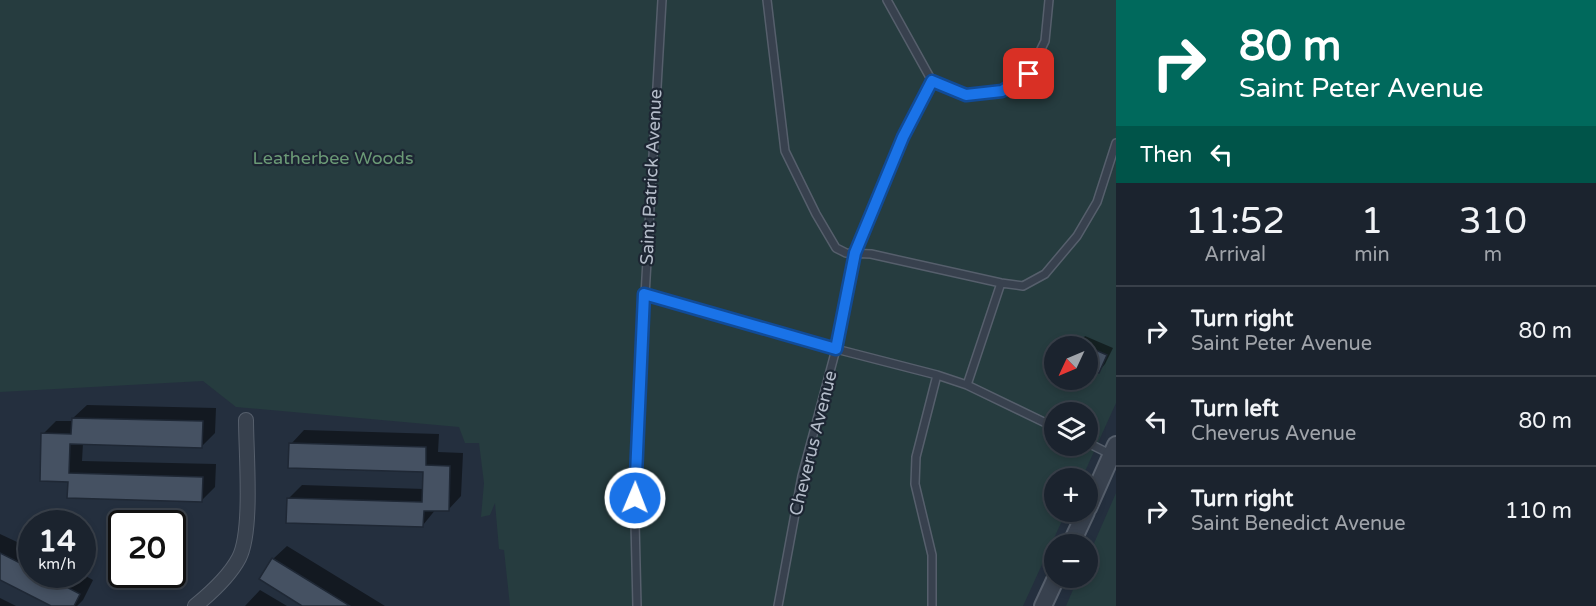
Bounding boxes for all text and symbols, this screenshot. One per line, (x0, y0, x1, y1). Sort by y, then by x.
text: 80 m (1239, 21, 1341, 72)
icon: right (1140, 24, 1218, 102)
pin (1003, 48, 1054, 99)
icon: arrive (1012, 57, 1045, 90)
text: Saint Peter Avenue (1239, 72, 1483, 105)
street label: Saint Patrick Avenue (635, 88, 667, 266)
icon: left (1205, 138, 1238, 171)
text: Then (1140, 142, 1193, 168)
park label: Leatherbee Woods (252, 147, 414, 169)
text: 11:52 (1185, 200, 1285, 243)
text: 1 (1361, 200, 1383, 243)
text: 310 (1459, 200, 1527, 243)
text: Arrival (1204, 243, 1266, 267)
text: min (1354, 243, 1390, 267)
text: m (1484, 243, 1502, 267)
text: Turn right (1191, 306, 1293, 332)
icon: right (1140, 315, 1173, 348)
text: 80 m (1518, 318, 1572, 344)
text: Saint Peter Avenue (1191, 332, 1372, 356)
north arrow (1044, 336, 1098, 390)
map controls (1044, 336, 1098, 588)
street label: Cheverus Avenue (784, 368, 842, 518)
text: Turn left (1191, 396, 1279, 422)
button: layers (1044, 402, 1098, 456)
icon: left (1140, 405, 1173, 438)
text: 80 m (1518, 408, 1572, 434)
text: Cheverus Avenue (1191, 422, 1356, 446)
position arrow (603, 466, 667, 530)
button: + (1044, 468, 1098, 522)
text: Turn right (1191, 486, 1293, 512)
icon: right (1140, 495, 1173, 528)
text: 110 m (1505, 498, 1572, 524)
speed limit sign: 20 (108, 510, 186, 588)
text: Saint Benedict Avenue (1191, 512, 1406, 536)
text: 14 (38, 523, 76, 560)
button: − (1044, 534, 1098, 588)
text: km/h (38, 555, 76, 573)

